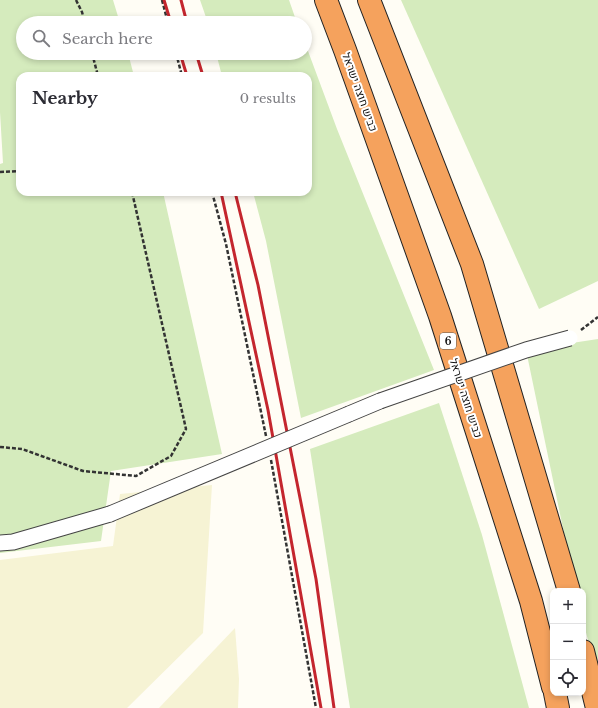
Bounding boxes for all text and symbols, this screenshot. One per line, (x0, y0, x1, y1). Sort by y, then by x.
search box (16, 16, 312, 60)
icon: search (30, 27, 52, 49)
text: Search here (62, 29, 153, 48)
street label: כביש חוצה ישראל (339, 51, 381, 133)
text: Nearby (32, 88, 98, 109)
text: 0 results (240, 90, 296, 107)
road number: 6 (440, 333, 456, 349)
street label: כביש חוצה ישראל (447, 357, 485, 439)
map controls (550, 588, 586, 696)
button: + (550, 588, 586, 624)
button: − (550, 624, 586, 660)
button: locate (550, 660, 586, 696)

